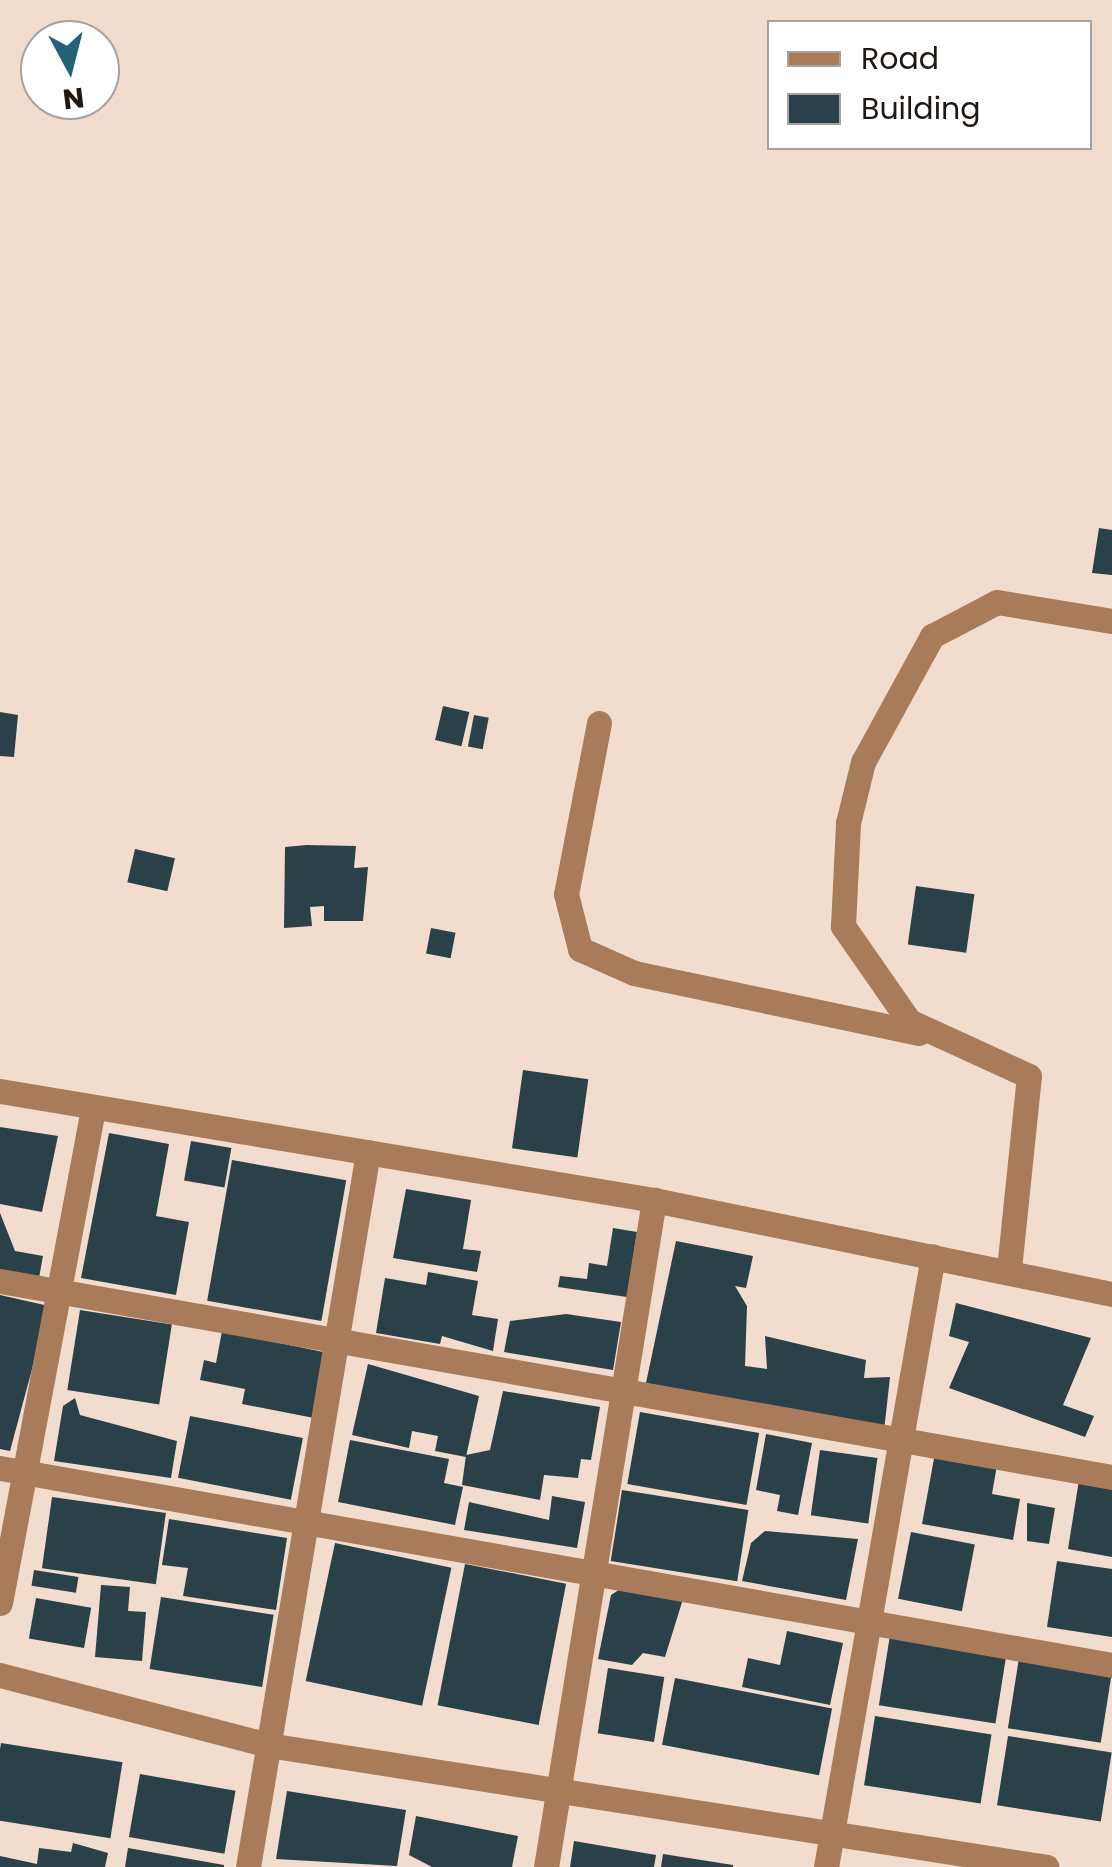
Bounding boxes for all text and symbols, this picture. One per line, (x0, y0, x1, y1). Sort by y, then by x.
north arrow (20, 20, 120, 120)
legend (767, 20, 1092, 150)
text: Road (861, 37, 939, 80)
text: N (61, 78, 86, 119)
text: Building (861, 87, 981, 130)

